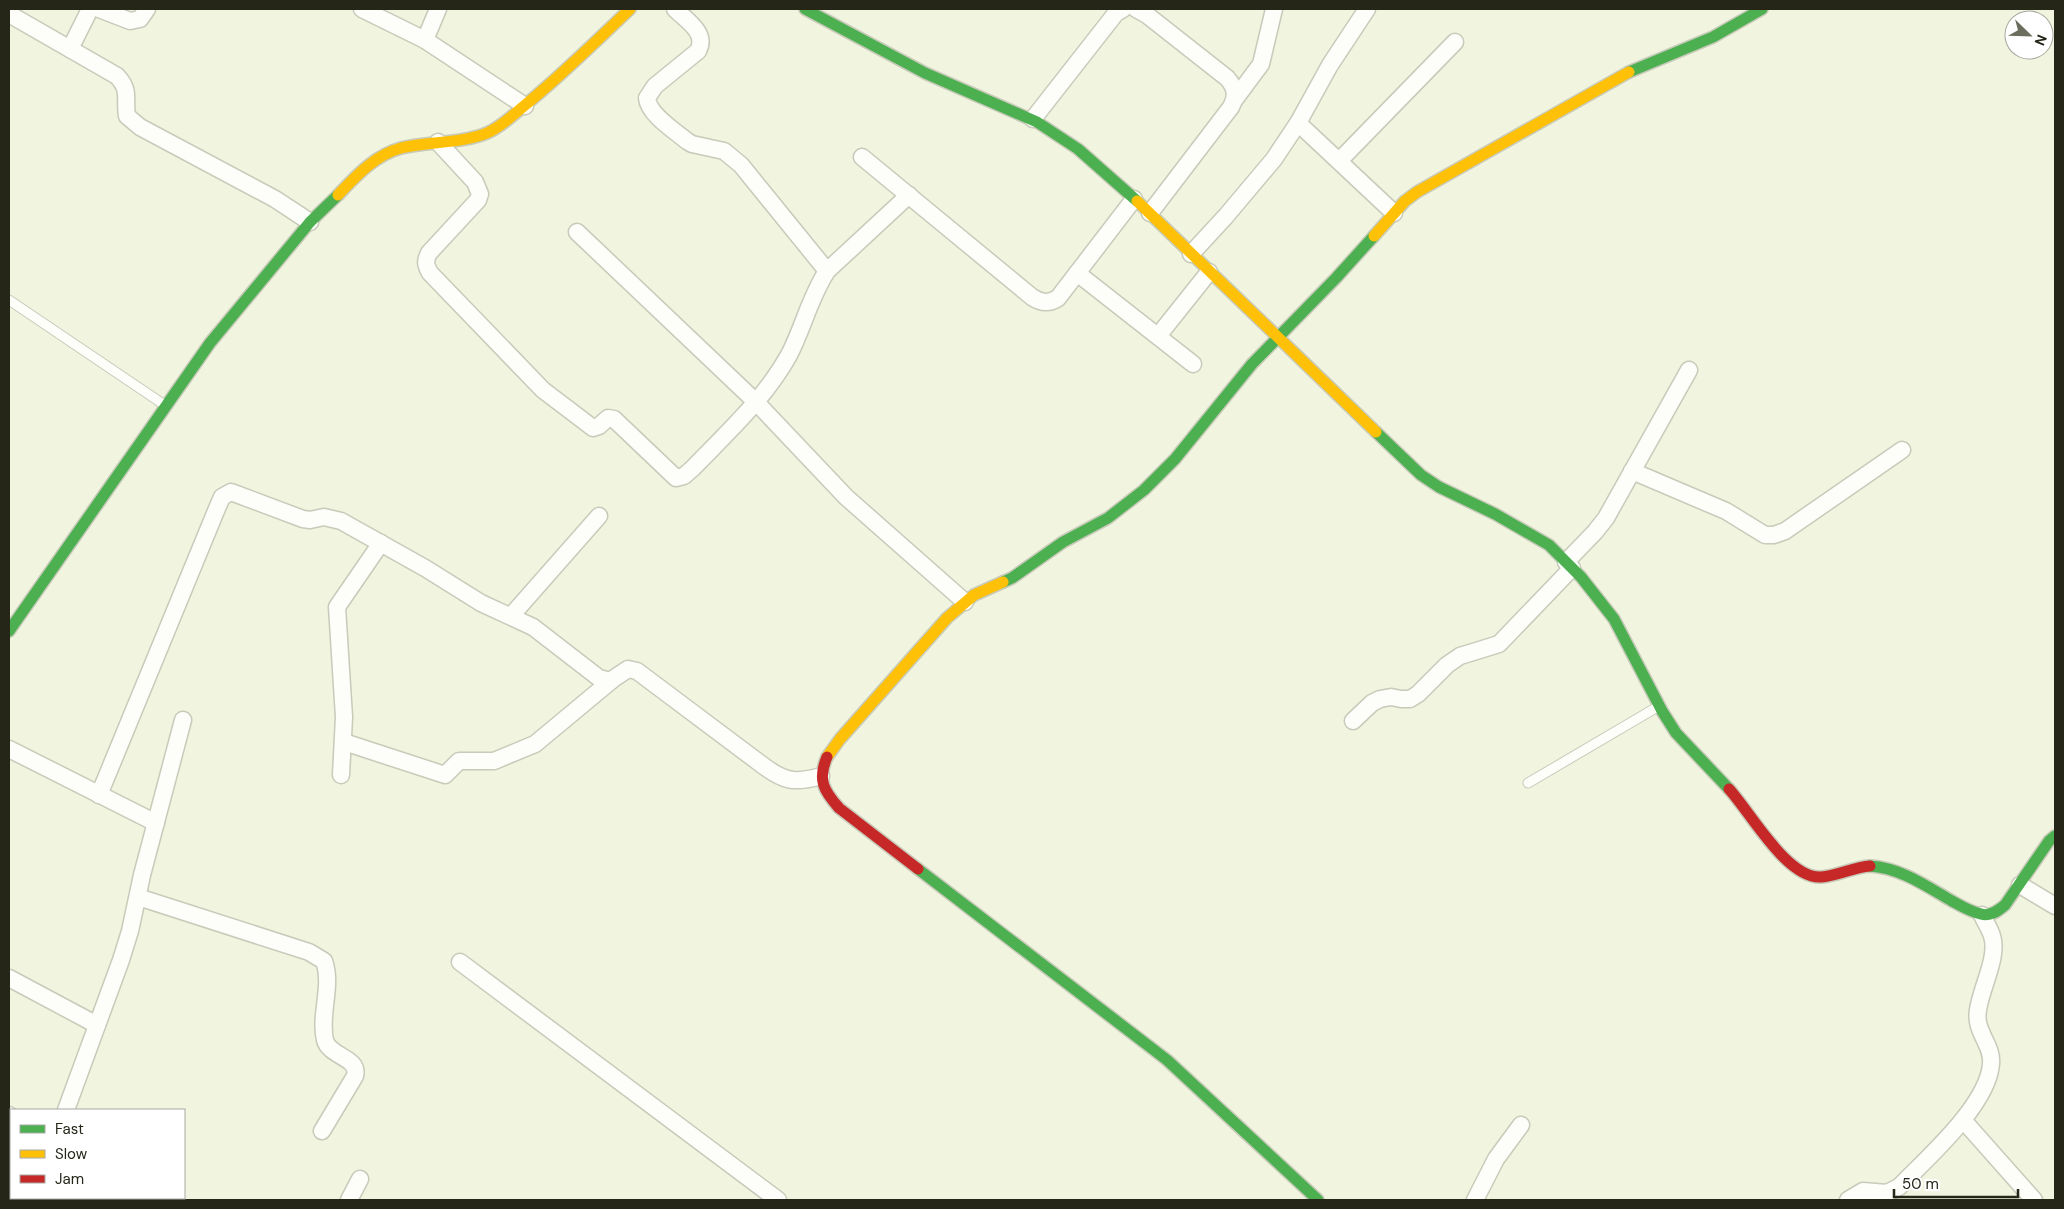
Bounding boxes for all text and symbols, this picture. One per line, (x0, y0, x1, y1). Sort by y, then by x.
north arrow (2004, 10, 2054, 60)
text: N (2031, 32, 2051, 48)
legend (10, 1109, 185, 1199)
text: Fast (55, 1119, 84, 1139)
text: Slow (55, 1144, 88, 1164)
scale bar (1894, 1166, 2018, 1198)
text: Jam (55, 1169, 84, 1189)
text: 50 m (1902, 1174, 1939, 1194)

